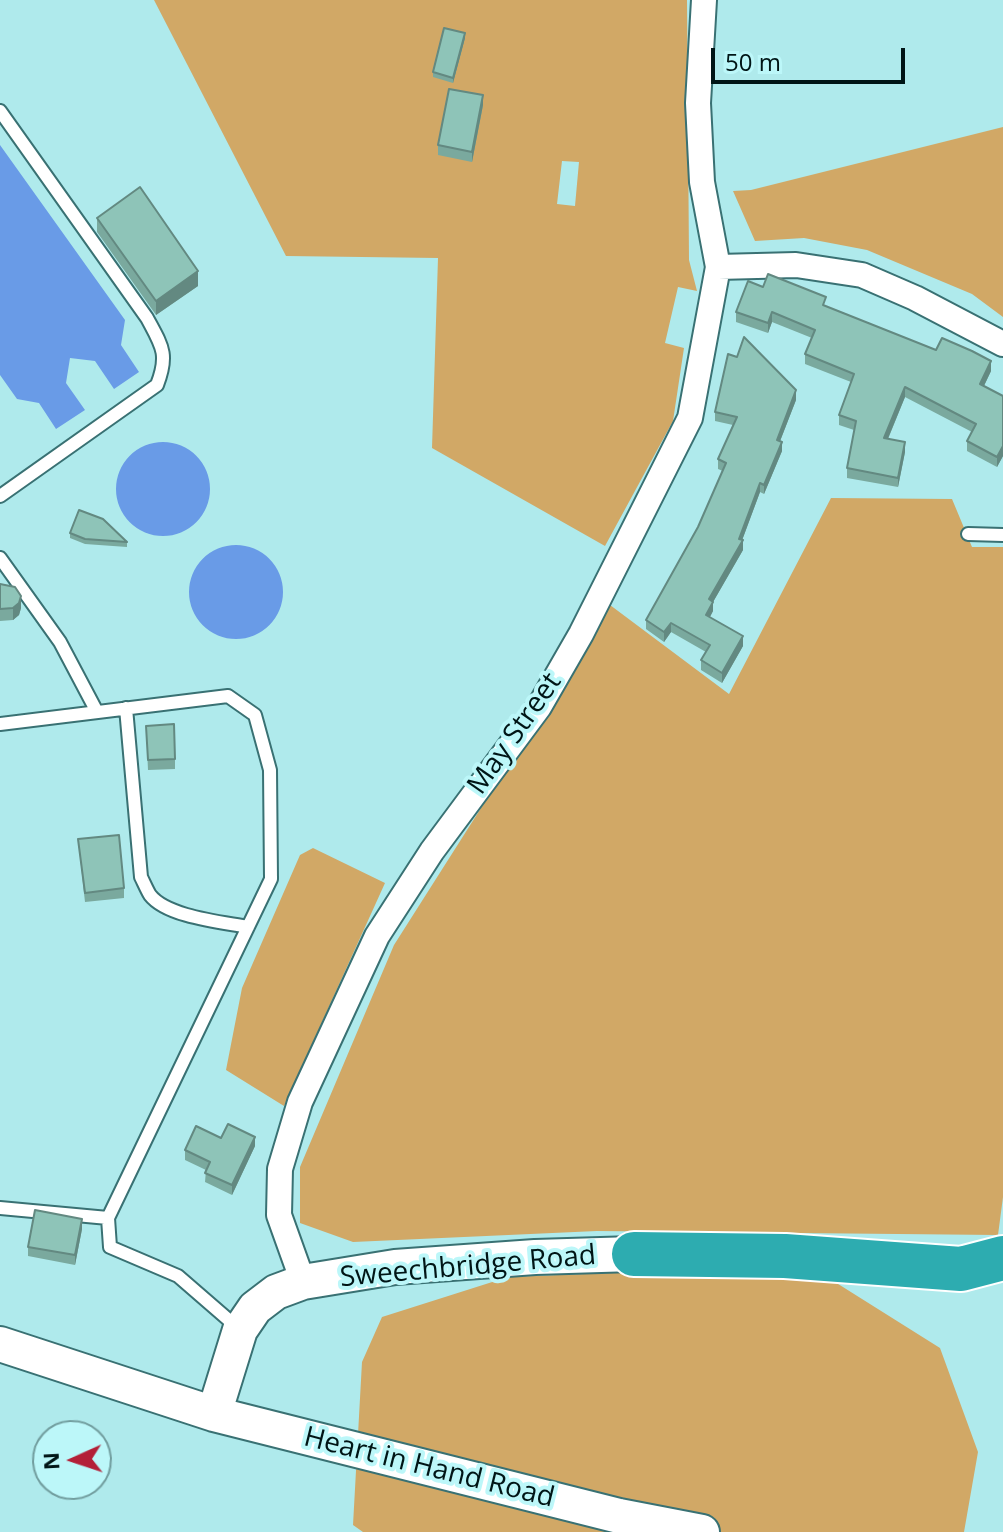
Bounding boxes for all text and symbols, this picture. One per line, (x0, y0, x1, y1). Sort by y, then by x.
scale bar (715, 32, 909, 82)
text: 50 m (725, 45, 781, 78)
street label: May Street (461, 667, 569, 801)
street label: Sweechbridge Road (339, 1239, 597, 1295)
north arrow (32, 1420, 112, 1500)
street label: Heart in Hand Road (300, 1421, 558, 1515)
text: N (35, 1451, 65, 1471)

